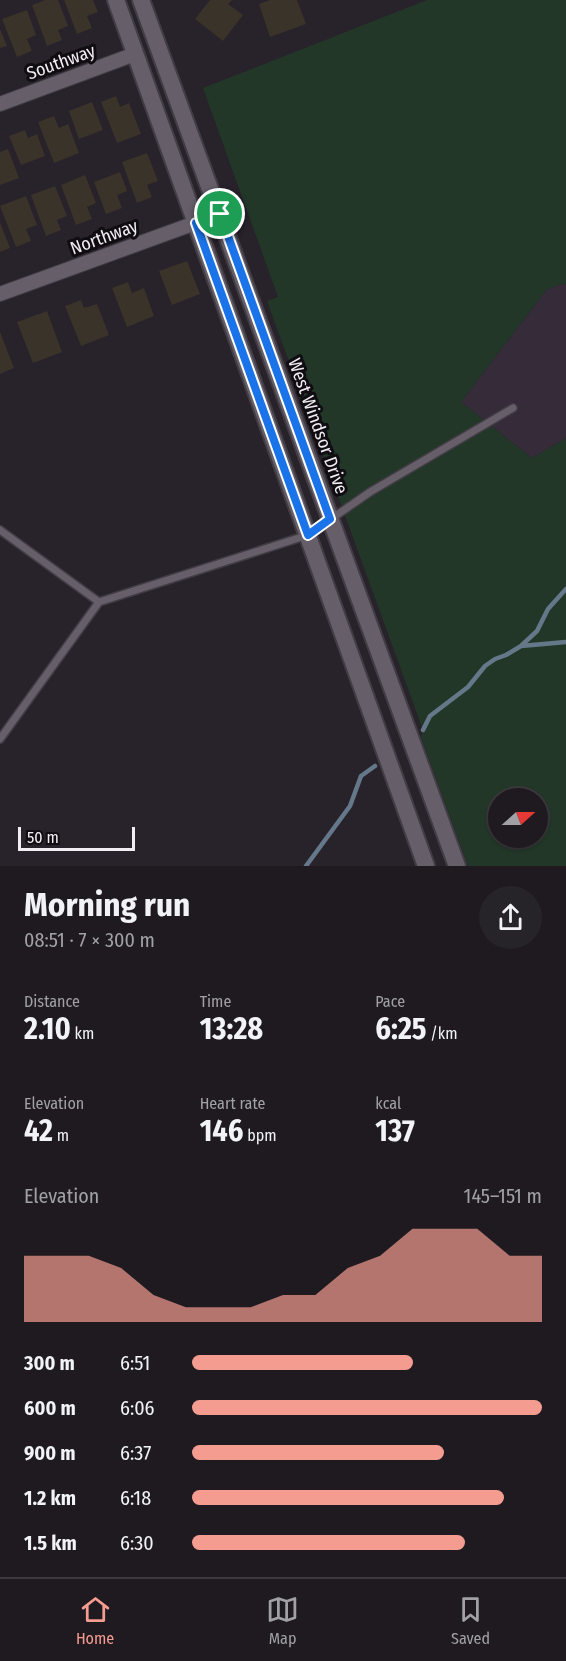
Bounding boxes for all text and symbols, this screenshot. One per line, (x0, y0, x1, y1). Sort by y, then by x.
street label: Southway (24, 39, 98, 85)
pin (194, 188, 245, 239)
icon: arrive (203, 197, 236, 230)
street label: Northway (67, 215, 141, 259)
street label: West Windsor Drive (283, 355, 353, 497)
north arrow (488, 788, 548, 848)
map controls (488, 788, 548, 848)
scale bar (18, 824, 135, 851)
text: 50 m (27, 828, 59, 847)
text: Morning run (24, 885, 190, 925)
button: share (479, 886, 542, 949)
text: 08:51 · 7 × 300 m (24, 928, 155, 952)
text: Distance (24, 992, 80, 1011)
text: Time (200, 992, 231, 1011)
text: Pace (375, 992, 405, 1011)
text: 2.10 (24, 1011, 71, 1047)
text: 13:28 (200, 1011, 263, 1047)
text: 6:25 (375, 1011, 427, 1047)
text: km (71, 1024, 94, 1043)
text: /km (427, 1024, 458, 1043)
text: Elevation (24, 1094, 84, 1113)
text: Heart rate (200, 1094, 265, 1113)
text: kcal (375, 1094, 401, 1113)
text: 42 (24, 1113, 53, 1149)
text: 146 (200, 1113, 243, 1149)
text: 137 (375, 1113, 415, 1149)
text: m (53, 1126, 69, 1145)
text: bpm (243, 1126, 277, 1145)
text: Elevation (24, 1184, 99, 1208)
text: 145–151 m (464, 1184, 542, 1208)
text: 300 m (24, 1351, 75, 1375)
text: 6:51 (120, 1351, 150, 1375)
text: 600 m (24, 1396, 76, 1420)
text: 6:06 (120, 1396, 155, 1420)
text: 900 m (24, 1441, 76, 1465)
text: 6:37 (120, 1441, 151, 1465)
text: 1.2 km (24, 1486, 76, 1510)
text: 6:18 (120, 1486, 151, 1510)
text: 1.5 km (24, 1531, 77, 1555)
text: 6:30 (120, 1531, 154, 1555)
tab: Home (76, 1593, 114, 1648)
tab: Map (266, 1593, 299, 1648)
tab: Saved (451, 1593, 490, 1648)

